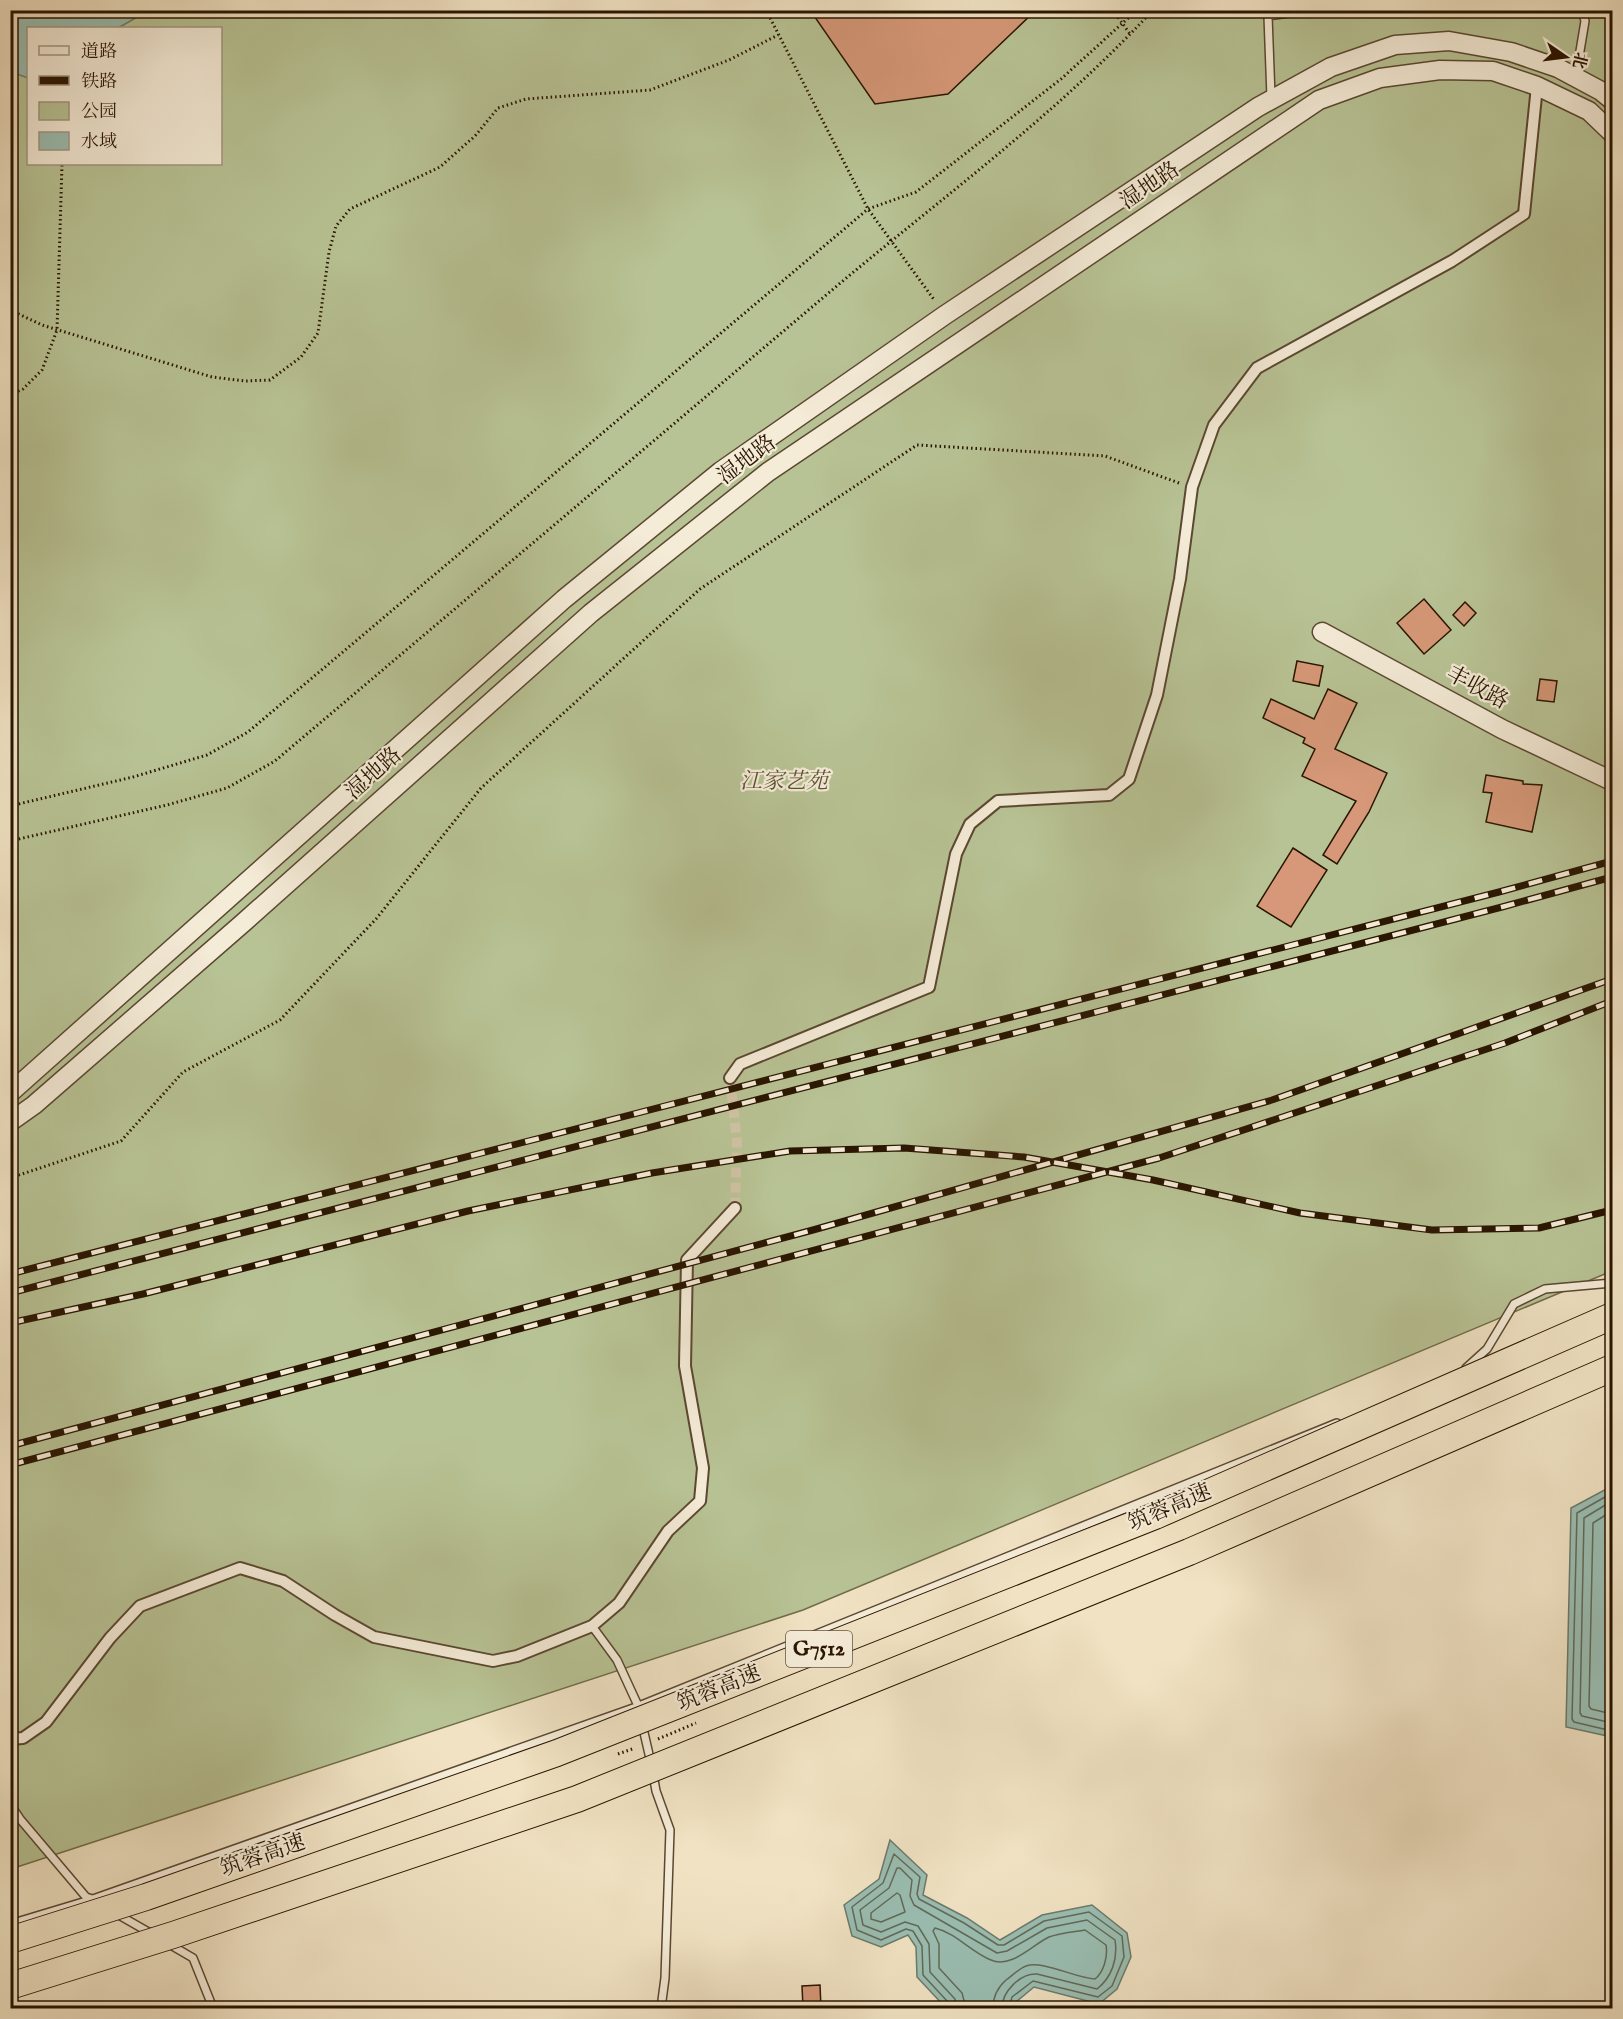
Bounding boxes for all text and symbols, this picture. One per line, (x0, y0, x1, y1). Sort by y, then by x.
legend (27, 27, 222, 165)
north arrow (1536, 27, 1596, 87)
text: 道路 (81, 41, 117, 64)
text: 北 (1567, 50, 1590, 70)
text: 铁路 (81, 71, 117, 94)
text: 公园 (81, 101, 117, 124)
text: 水域 (81, 131, 117, 154)
street label: 湿地路 (1115, 156, 1185, 216)
street label: 湿地路 (712, 429, 782, 491)
street label: 丰收路 (1441, 660, 1513, 716)
street label: 湿地路 (340, 742, 408, 806)
park label: 江家艺苑 (740, 768, 831, 796)
street label: 筑蓉高速 (1124, 1478, 1216, 1538)
road number: G7512 (786, 1631, 852, 1667)
street label: 筑蓉高速 (673, 1660, 765, 1718)
street label: 筑蓉高速 (217, 1828, 309, 1884)

